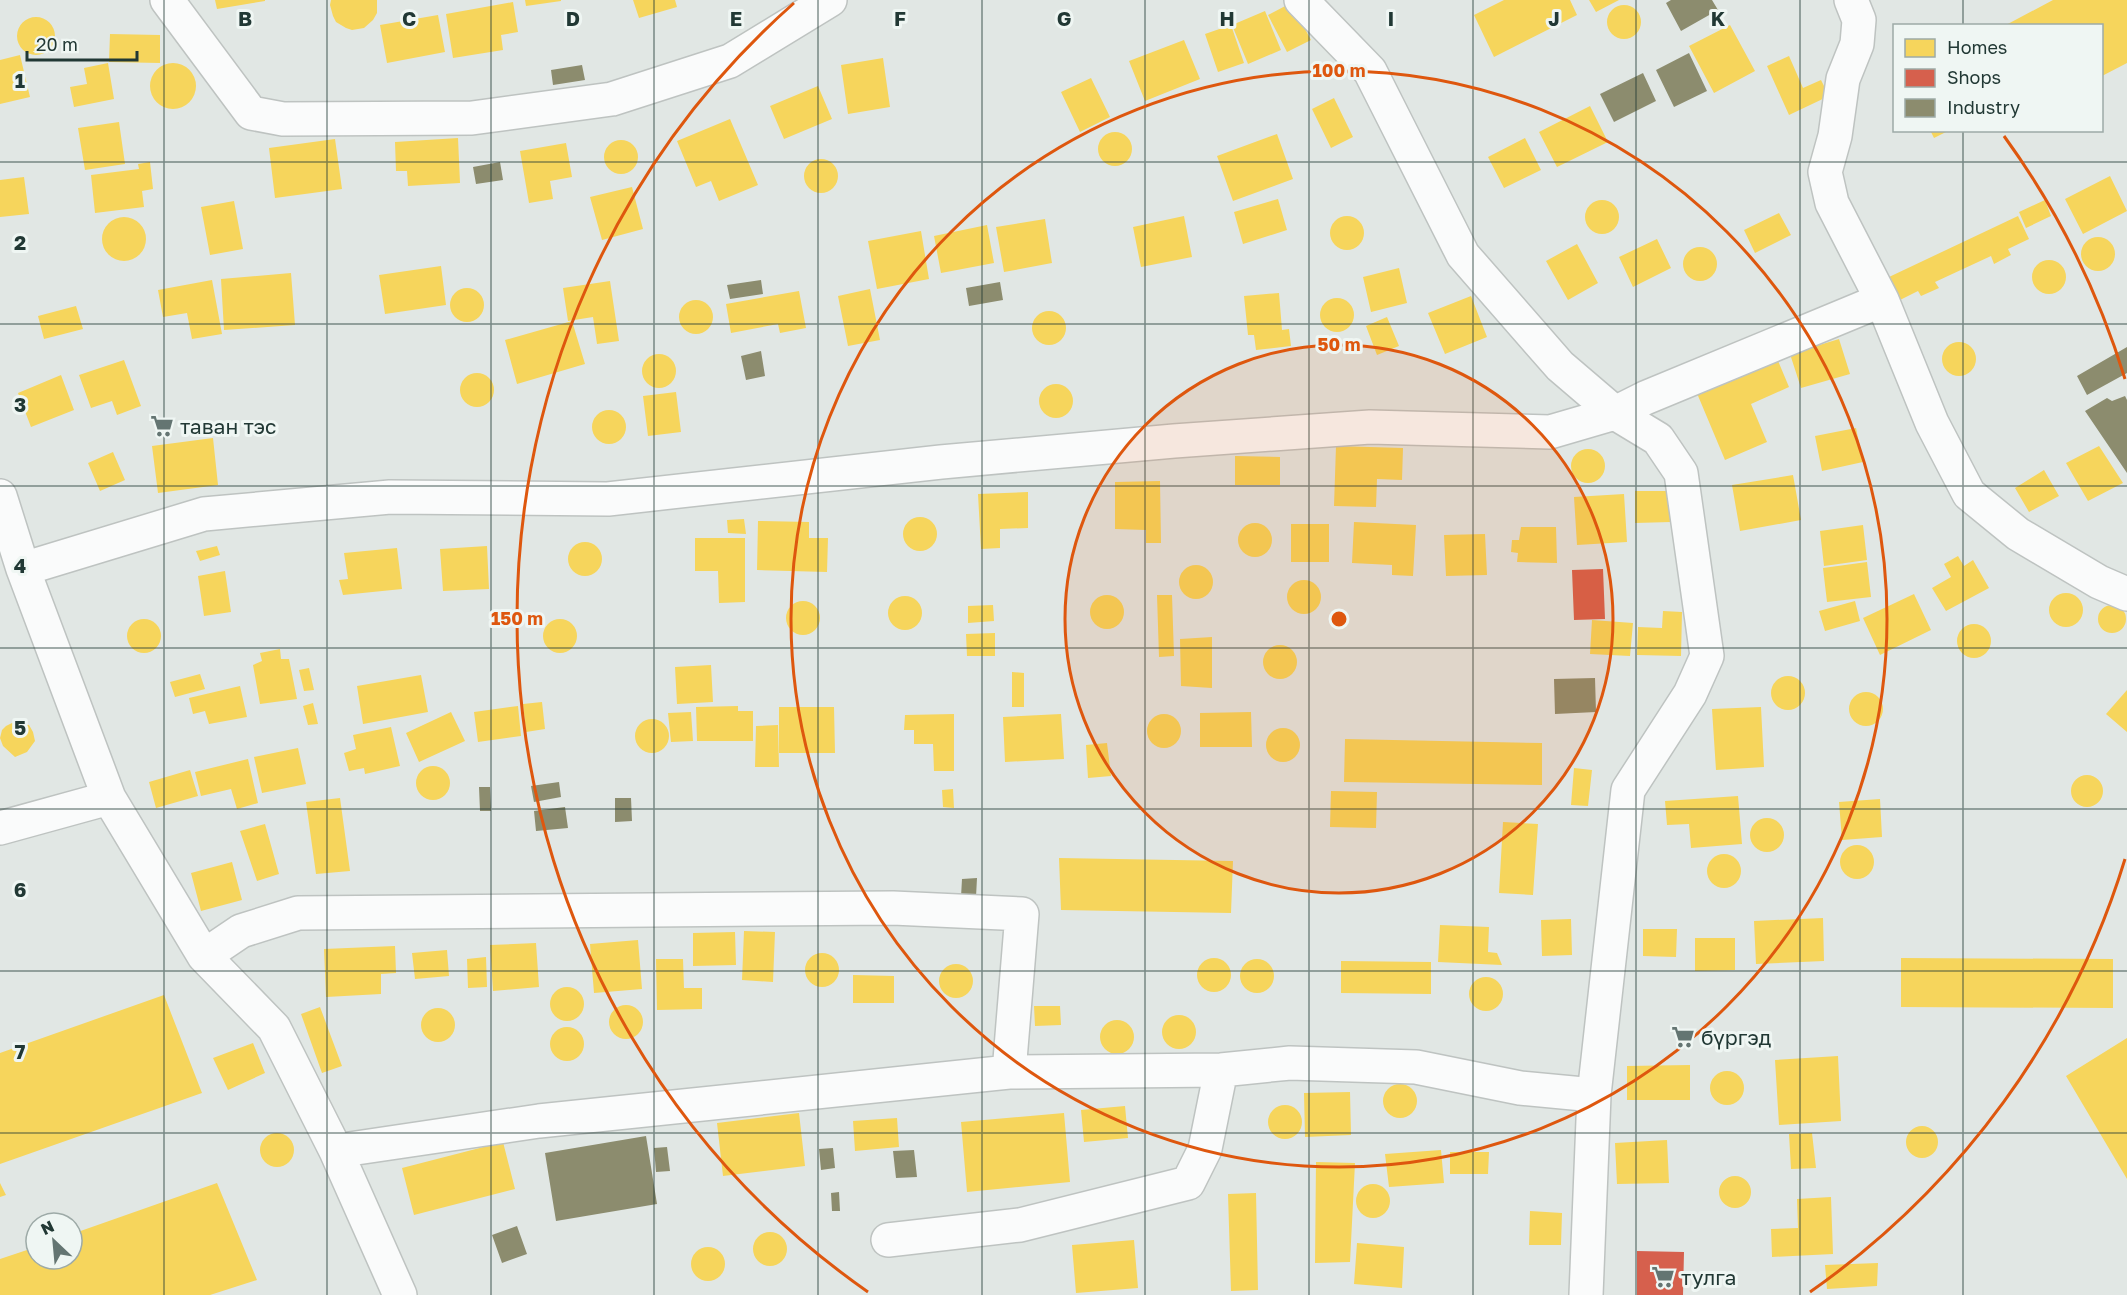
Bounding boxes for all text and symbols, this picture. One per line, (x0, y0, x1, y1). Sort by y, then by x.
text: B (238, 6, 252, 30)
text: C (402, 6, 416, 30)
text: D (566, 6, 580, 30)
text: E (730, 6, 742, 30)
text: F (894, 6, 906, 30)
text: G (1057, 6, 1071, 30)
text: H (1219, 6, 1235, 30)
text: I (1388, 6, 1394, 30)
text: J (1548, 6, 1560, 30)
text: K (1711, 6, 1726, 30)
scale bar (27, 24, 136, 62)
legend (1893, 24, 2103, 132)
text: 20 m (36, 33, 78, 55)
text: Homes (1947, 36, 2007, 58)
text: 100 m (1313, 59, 1365, 81)
text: Shops (1947, 66, 2001, 88)
text: 1 (15, 68, 25, 92)
text: Industry (1947, 96, 2020, 118)
text: 2 (14, 230, 26, 254)
text: 50 m (1318, 333, 1360, 355)
text: 3 (14, 392, 26, 416)
supermarket icon: таван тэс (149, 413, 175, 439)
place label: таван тэс (180, 413, 277, 439)
text: 4 (14, 553, 26, 577)
text: 150 m (491, 607, 543, 629)
centre of rings (1329, 609, 1349, 629)
text: 5 (14, 715, 26, 739)
text: 6 (14, 877, 26, 901)
supermarket icon: бүргэд (1670, 1024, 1696, 1050)
place label: бүргэд (1701, 1024, 1771, 1050)
text: 7 (15, 1039, 26, 1063)
north arrow (24, 1211, 84, 1271)
text: N (38, 1216, 57, 1239)
supermarket icon: тулга (1650, 1264, 1676, 1290)
place label: тулга (1681, 1264, 1736, 1290)

